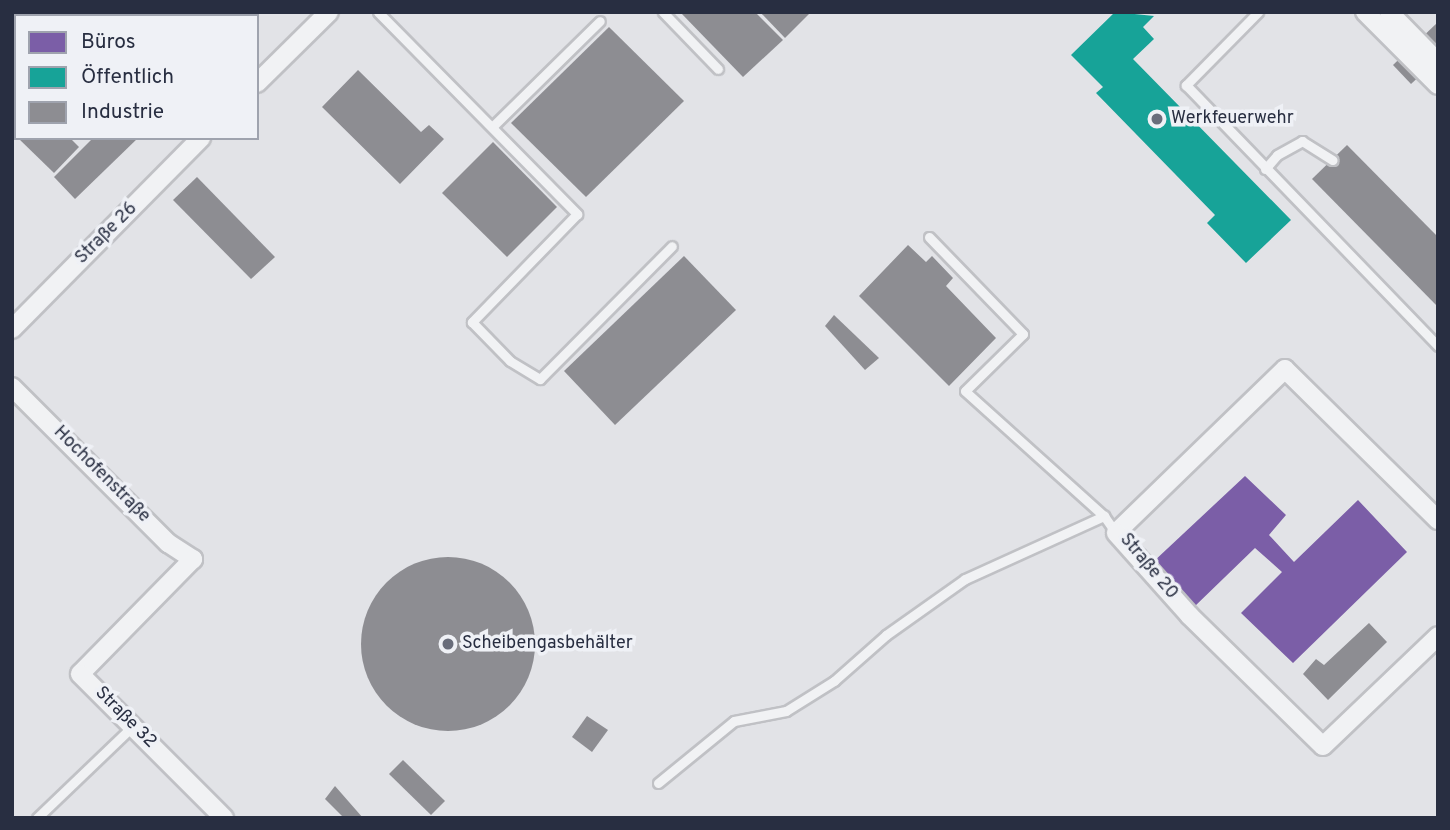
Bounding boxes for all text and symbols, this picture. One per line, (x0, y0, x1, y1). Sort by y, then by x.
legend (14, 14, 259, 140)
text: Büros (81, 29, 136, 56)
text: Öffentlich (81, 64, 174, 91)
text: Industrie (81, 99, 164, 126)
place label: Werkfeuerwehr (1171, 108, 1294, 130)
marker: Werkfeuerwehr (1149, 111, 1165, 127)
street label: Straße 26 (72, 199, 142, 269)
street label: Hochofenstraße (48, 422, 154, 528)
street label: Straße 20 (1114, 530, 1182, 604)
place label: Scheibengasbehälter (462, 633, 633, 655)
marker: Scheibengasbehälter (440, 636, 456, 652)
street label: Straße 32 (90, 683, 160, 753)

